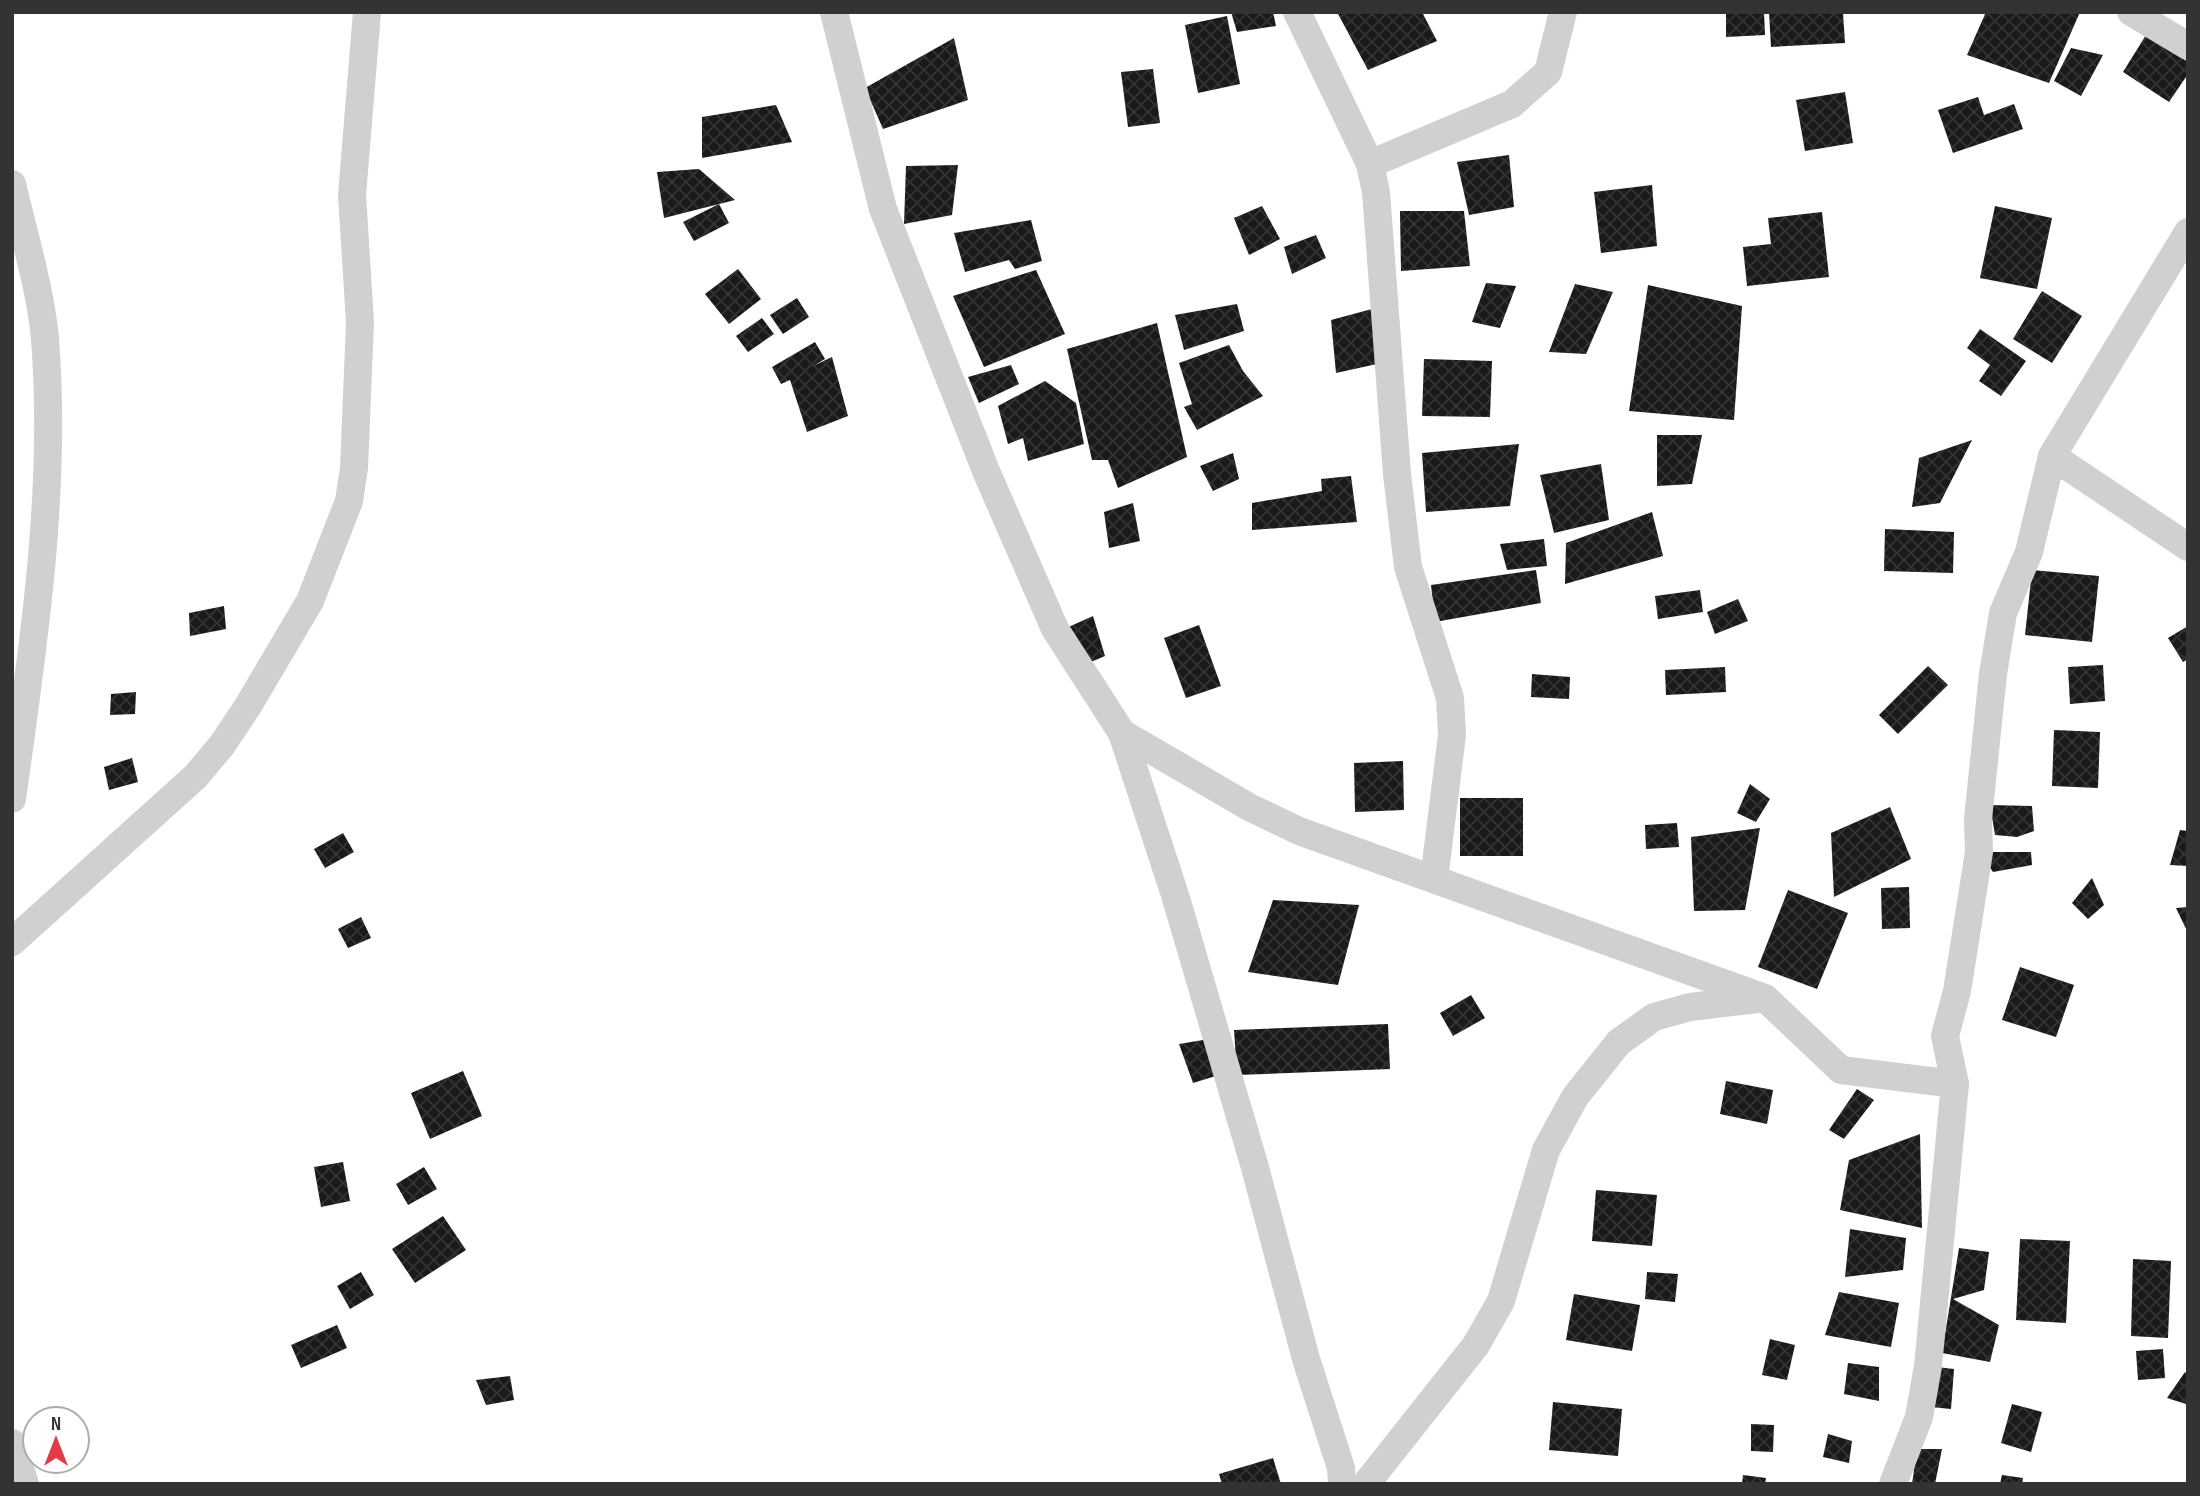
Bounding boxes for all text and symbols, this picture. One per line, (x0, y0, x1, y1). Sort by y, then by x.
north arrow (21, 1405, 91, 1475)
text: N (51, 1413, 61, 1436)

